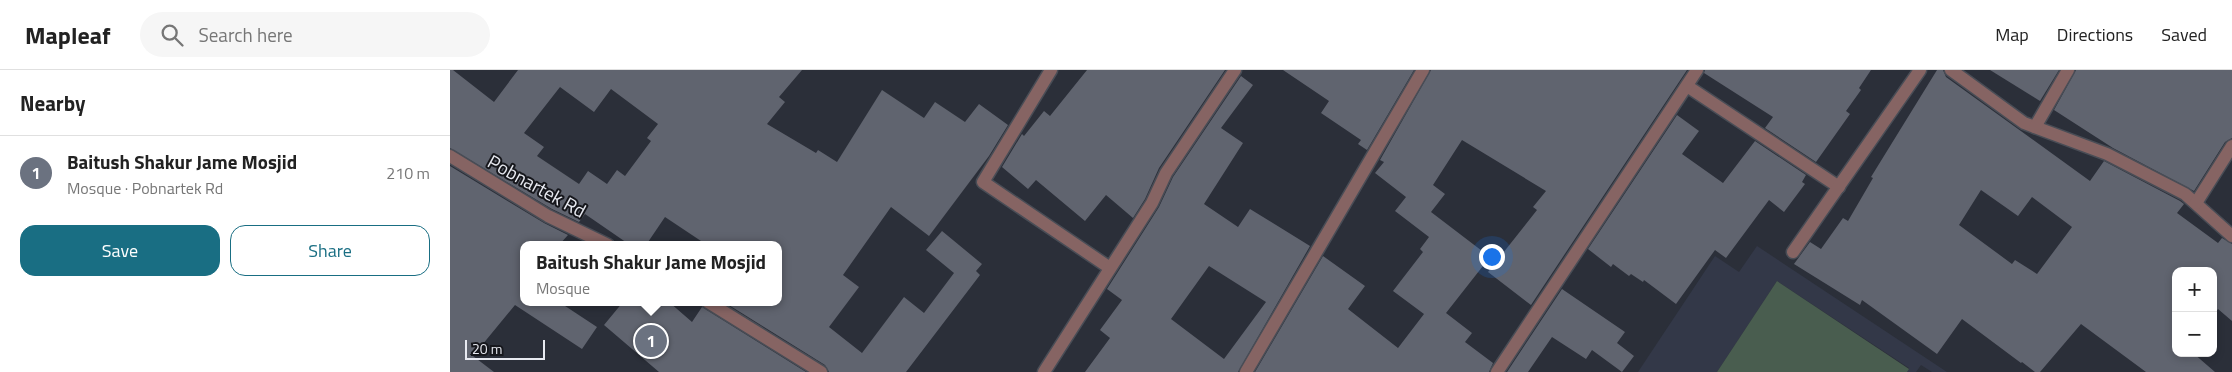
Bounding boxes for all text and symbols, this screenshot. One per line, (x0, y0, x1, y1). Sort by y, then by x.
search box (140, 12, 490, 57)
text: Mapleaf (25, 17, 110, 53)
text: Search here (198, 20, 293, 49)
icon: search (158, 21, 186, 49)
text: Map (1995, 21, 2029, 48)
text: Directions (2057, 21, 2133, 48)
text: Saved (2161, 21, 2207, 48)
text: Nearby (20, 87, 85, 119)
text: Baitush Shakur Jame Mosjid (67, 147, 297, 176)
street label: Pobnartek Rd (483, 147, 592, 225)
text: 1 (32, 161, 40, 185)
text: 210 m (386, 161, 430, 185)
text: Mosque · Pobnartek Rd (67, 176, 223, 200)
button: Save (20, 225, 220, 276)
button: Share (230, 225, 430, 276)
popup (520, 241, 782, 306)
your location (1479, 244, 1505, 270)
text: Baitush Shakur Jame Mosjid (536, 247, 766, 276)
map controls (2172, 267, 2217, 357)
button: + (2172, 267, 2217, 312)
text: Mosque (536, 276, 590, 300)
button: − (2172, 312, 2217, 357)
pin: 1 (635, 322, 667, 360)
scale bar (465, 337, 545, 360)
text: 20 m (472, 338, 502, 359)

